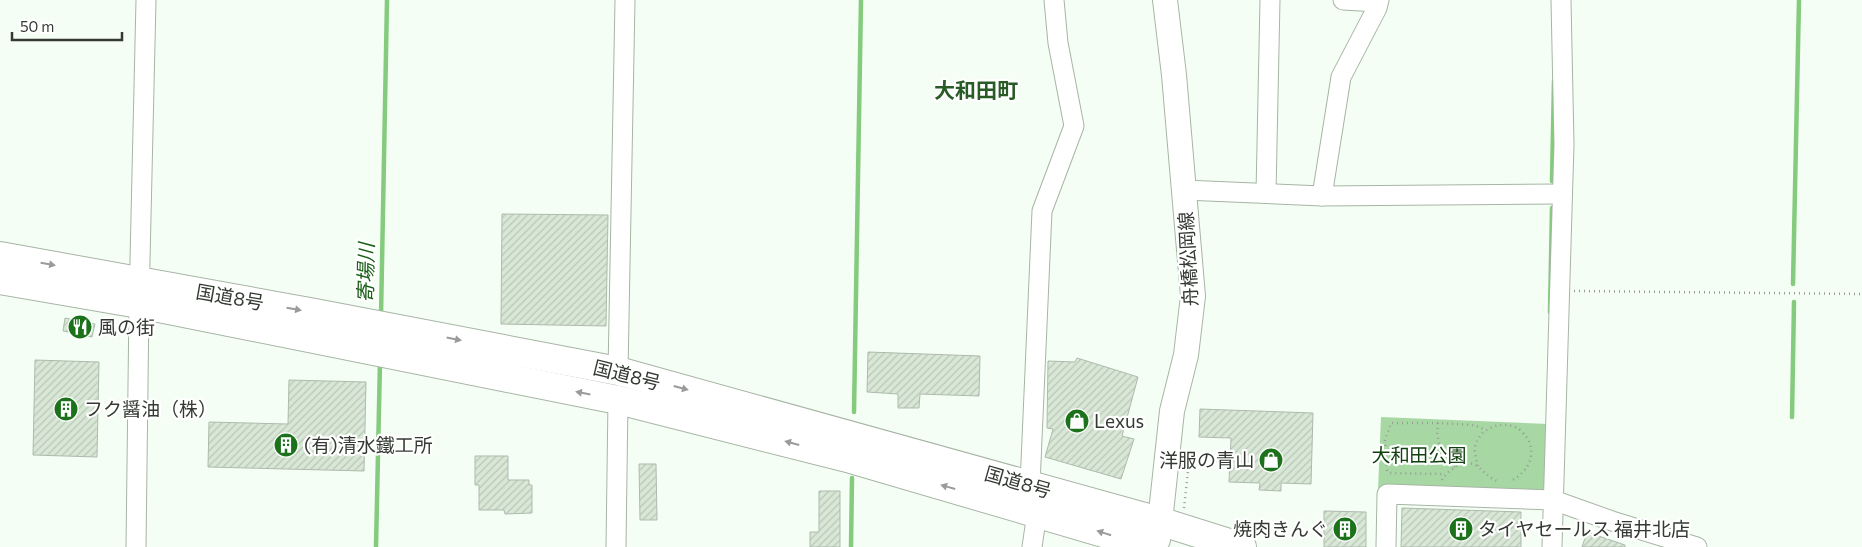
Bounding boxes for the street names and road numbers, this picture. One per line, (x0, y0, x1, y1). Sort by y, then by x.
street label: 舟橋松岡線 (1174, 211, 1201, 307)
street label: 国道8号 (194, 279, 266, 314)
street label: 国道8号 (591, 355, 663, 394)
street label: 国道8号 (982, 461, 1054, 502)

